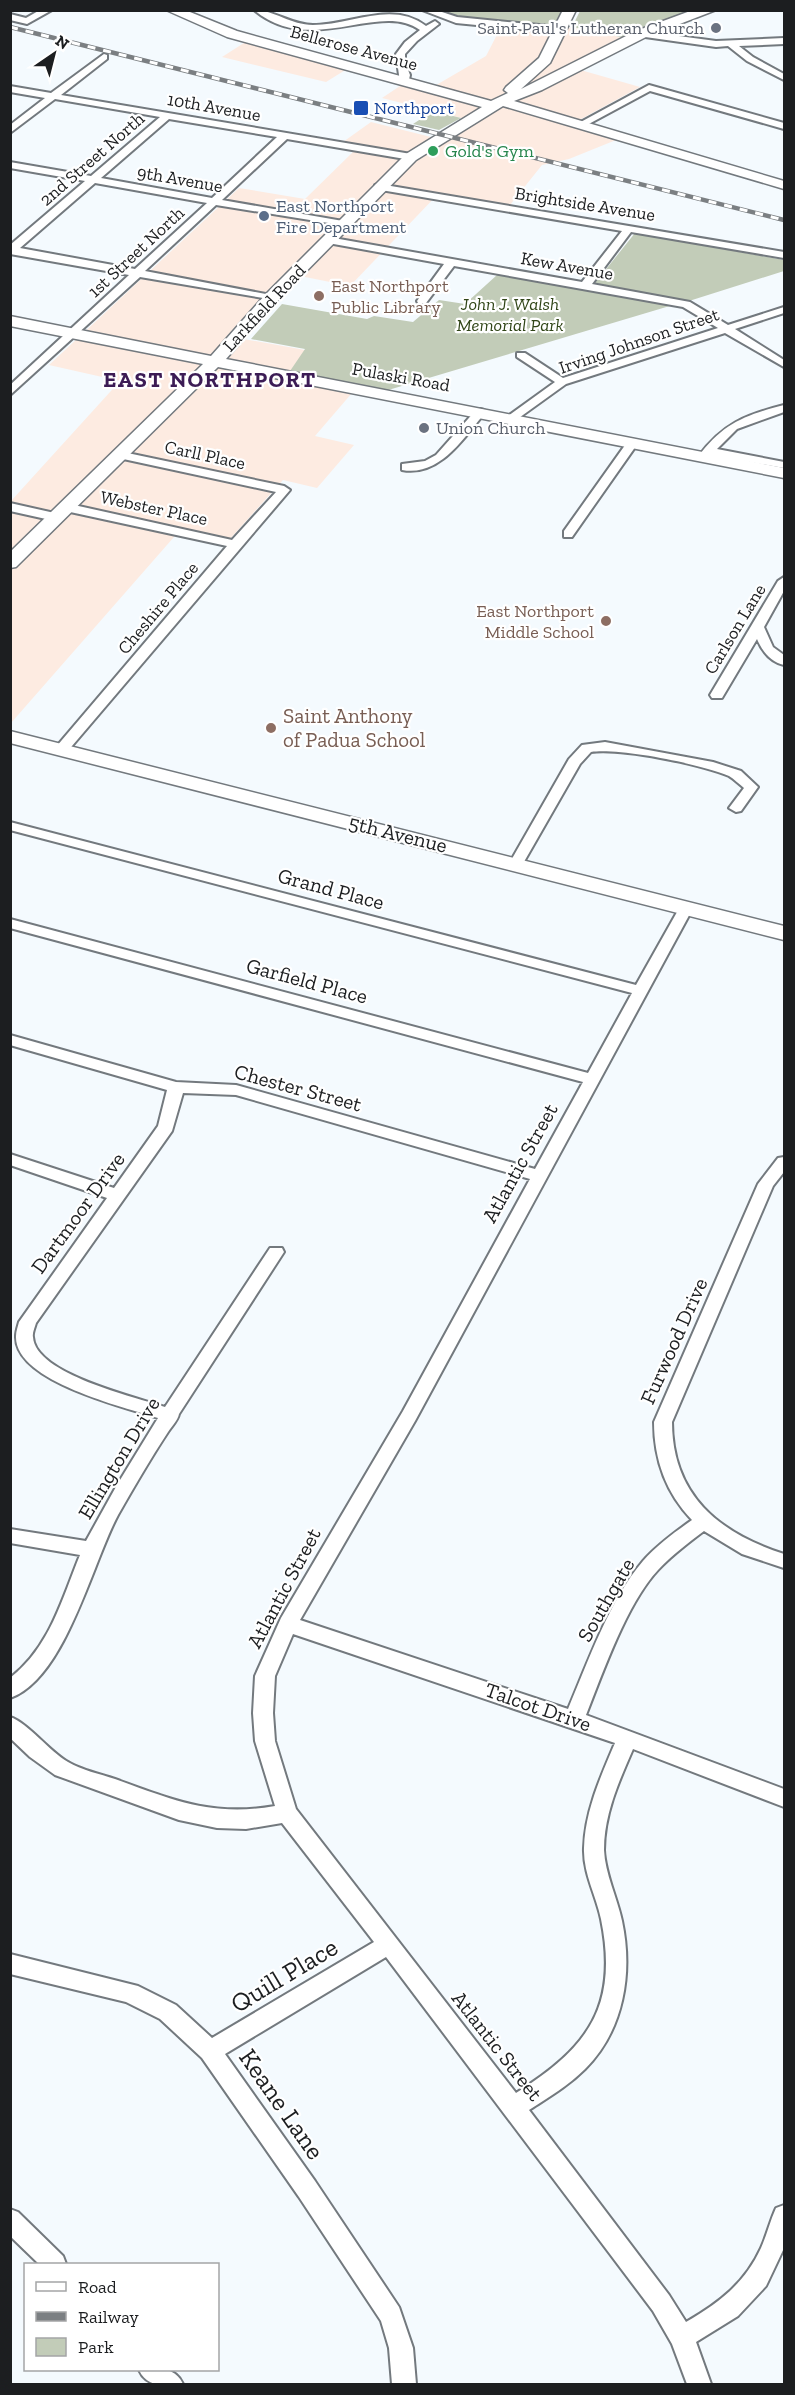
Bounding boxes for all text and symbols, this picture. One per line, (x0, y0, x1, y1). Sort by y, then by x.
place label: Saint Paul's Lutheran Church (477, 17, 704, 39)
street label: Bellerose Avenue (288, 20, 420, 76)
marker: Saint Paul's Lutheran Church (709, 21, 723, 35)
north arrow (24, 24, 84, 84)
text: N (52, 31, 73, 53)
street label: 10th Avenue (166, 88, 262, 126)
place label: Northport (374, 97, 454, 119)
marker: Northport (352, 99, 370, 117)
street label: 2nd Street North (35, 108, 149, 210)
place label: Gold's Gym (445, 140, 534, 162)
marker: Gold's Gym (426, 144, 440, 158)
street label: 9th Avenue (135, 161, 225, 197)
street label: Brightside Avenue (513, 182, 657, 226)
place label: East Northport Fire Department (276, 195, 406, 238)
street label: 1st Street North (83, 202, 189, 302)
marker: East Northport Fire Department (257, 209, 271, 223)
street label: Kew Avenue (519, 247, 615, 285)
street label: Larkfield Road (218, 260, 310, 356)
place label: East Northport Public Library (331, 275, 449, 318)
marker: East Northport Public Library (312, 289, 326, 303)
park label: John J. Walsh Memorial Park (457, 293, 563, 336)
street label: Irving Johnson Street (556, 303, 722, 379)
street label: Pulaski Road (350, 358, 452, 396)
district label: EAST NORTHPORT (103, 366, 317, 393)
place label: Union Church (436, 417, 545, 439)
marker: Union Church (417, 421, 431, 435)
street label: Carll Place (163, 436, 247, 474)
street label: Webster Place (98, 486, 210, 530)
street label: Cheshire Place (113, 557, 203, 659)
street label: Carlson Lane (699, 580, 771, 678)
place label: East Northport Middle School (476, 600, 594, 643)
marker: East Northport Middle School (599, 614, 613, 628)
place label: Saint Anthony of Padua School (283, 703, 426, 752)
marker: Saint Anthony of Padua School (264, 721, 278, 735)
street label: 5th Avenue (346, 809, 450, 858)
street label: Grand Place (275, 862, 387, 915)
street label: Garfield Place (244, 952, 371, 1009)
street label: Chester Street (232, 1059, 365, 1117)
street label: Atlantic Street (477, 1099, 563, 1227)
street label: Dartmoor Drive (25, 1147, 130, 1278)
street label: Furwood Drive (635, 1274, 713, 1408)
street label: Ellington Drive (72, 1392, 165, 1523)
street label: Atlantic Street (241, 1523, 326, 1652)
street label: Southgate (572, 1553, 640, 1646)
street label: Talcot Drive (482, 1677, 595, 1736)
street label: Quill Place (225, 1931, 343, 2019)
street label: Atlantic Street (447, 1986, 548, 2106)
street label: Keane Lane (232, 2042, 332, 2166)
legend (24, 2263, 219, 2371)
text: Road (78, 2276, 117, 2298)
text: Railway (78, 2306, 140, 2328)
text: Park (78, 2336, 114, 2358)

